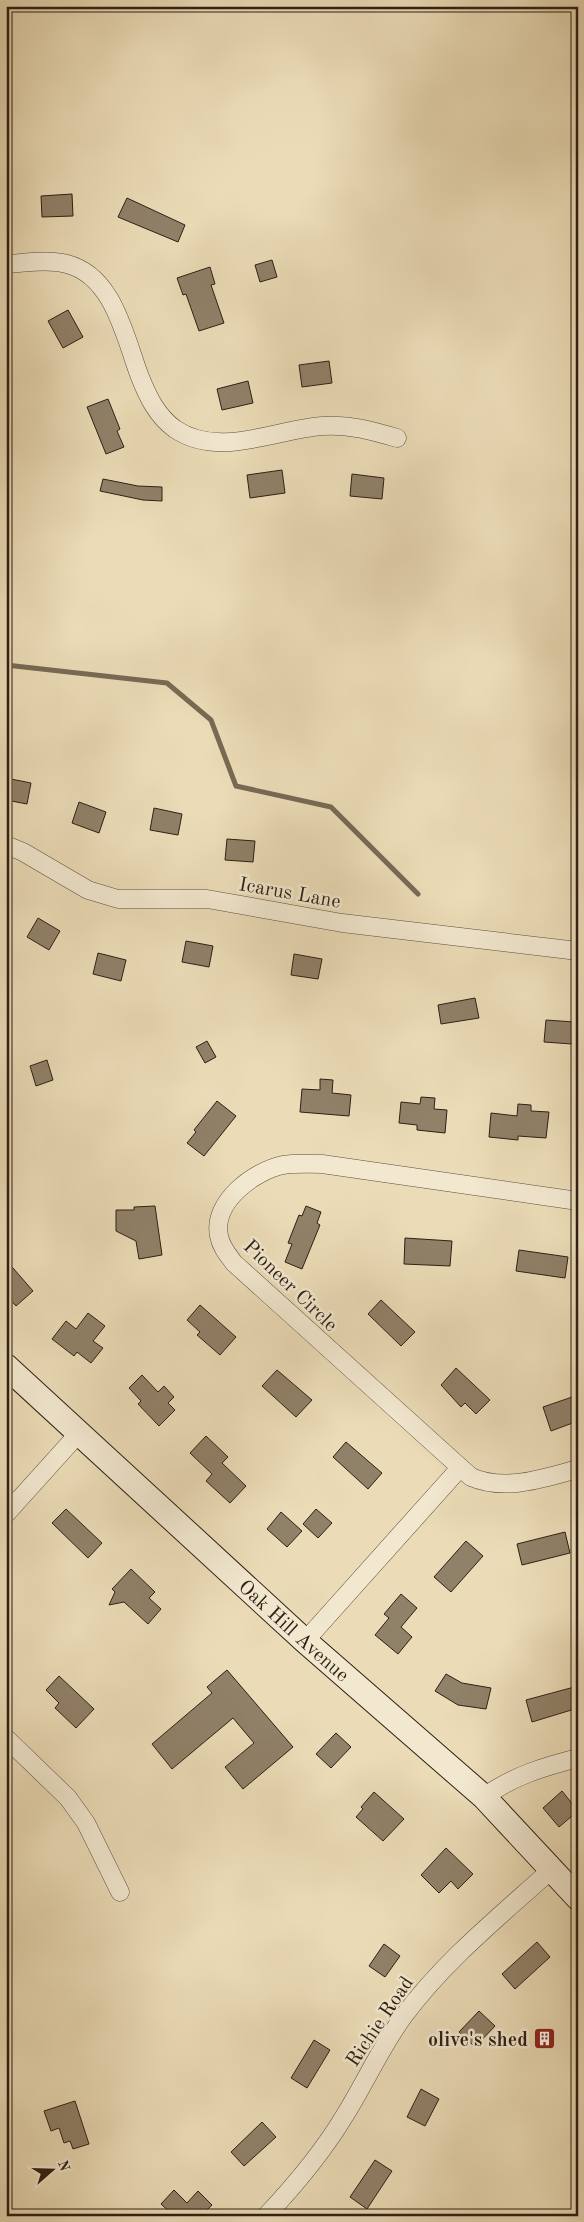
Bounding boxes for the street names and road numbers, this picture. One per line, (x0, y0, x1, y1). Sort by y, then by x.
street label: Icarus Lane (237, 875, 342, 913)
street label: Pioneer Circle (239, 1237, 341, 1336)
street label: Oak Hill Avenue (234, 1577, 352, 1686)
street label: Richie Road (343, 1973, 418, 2071)

